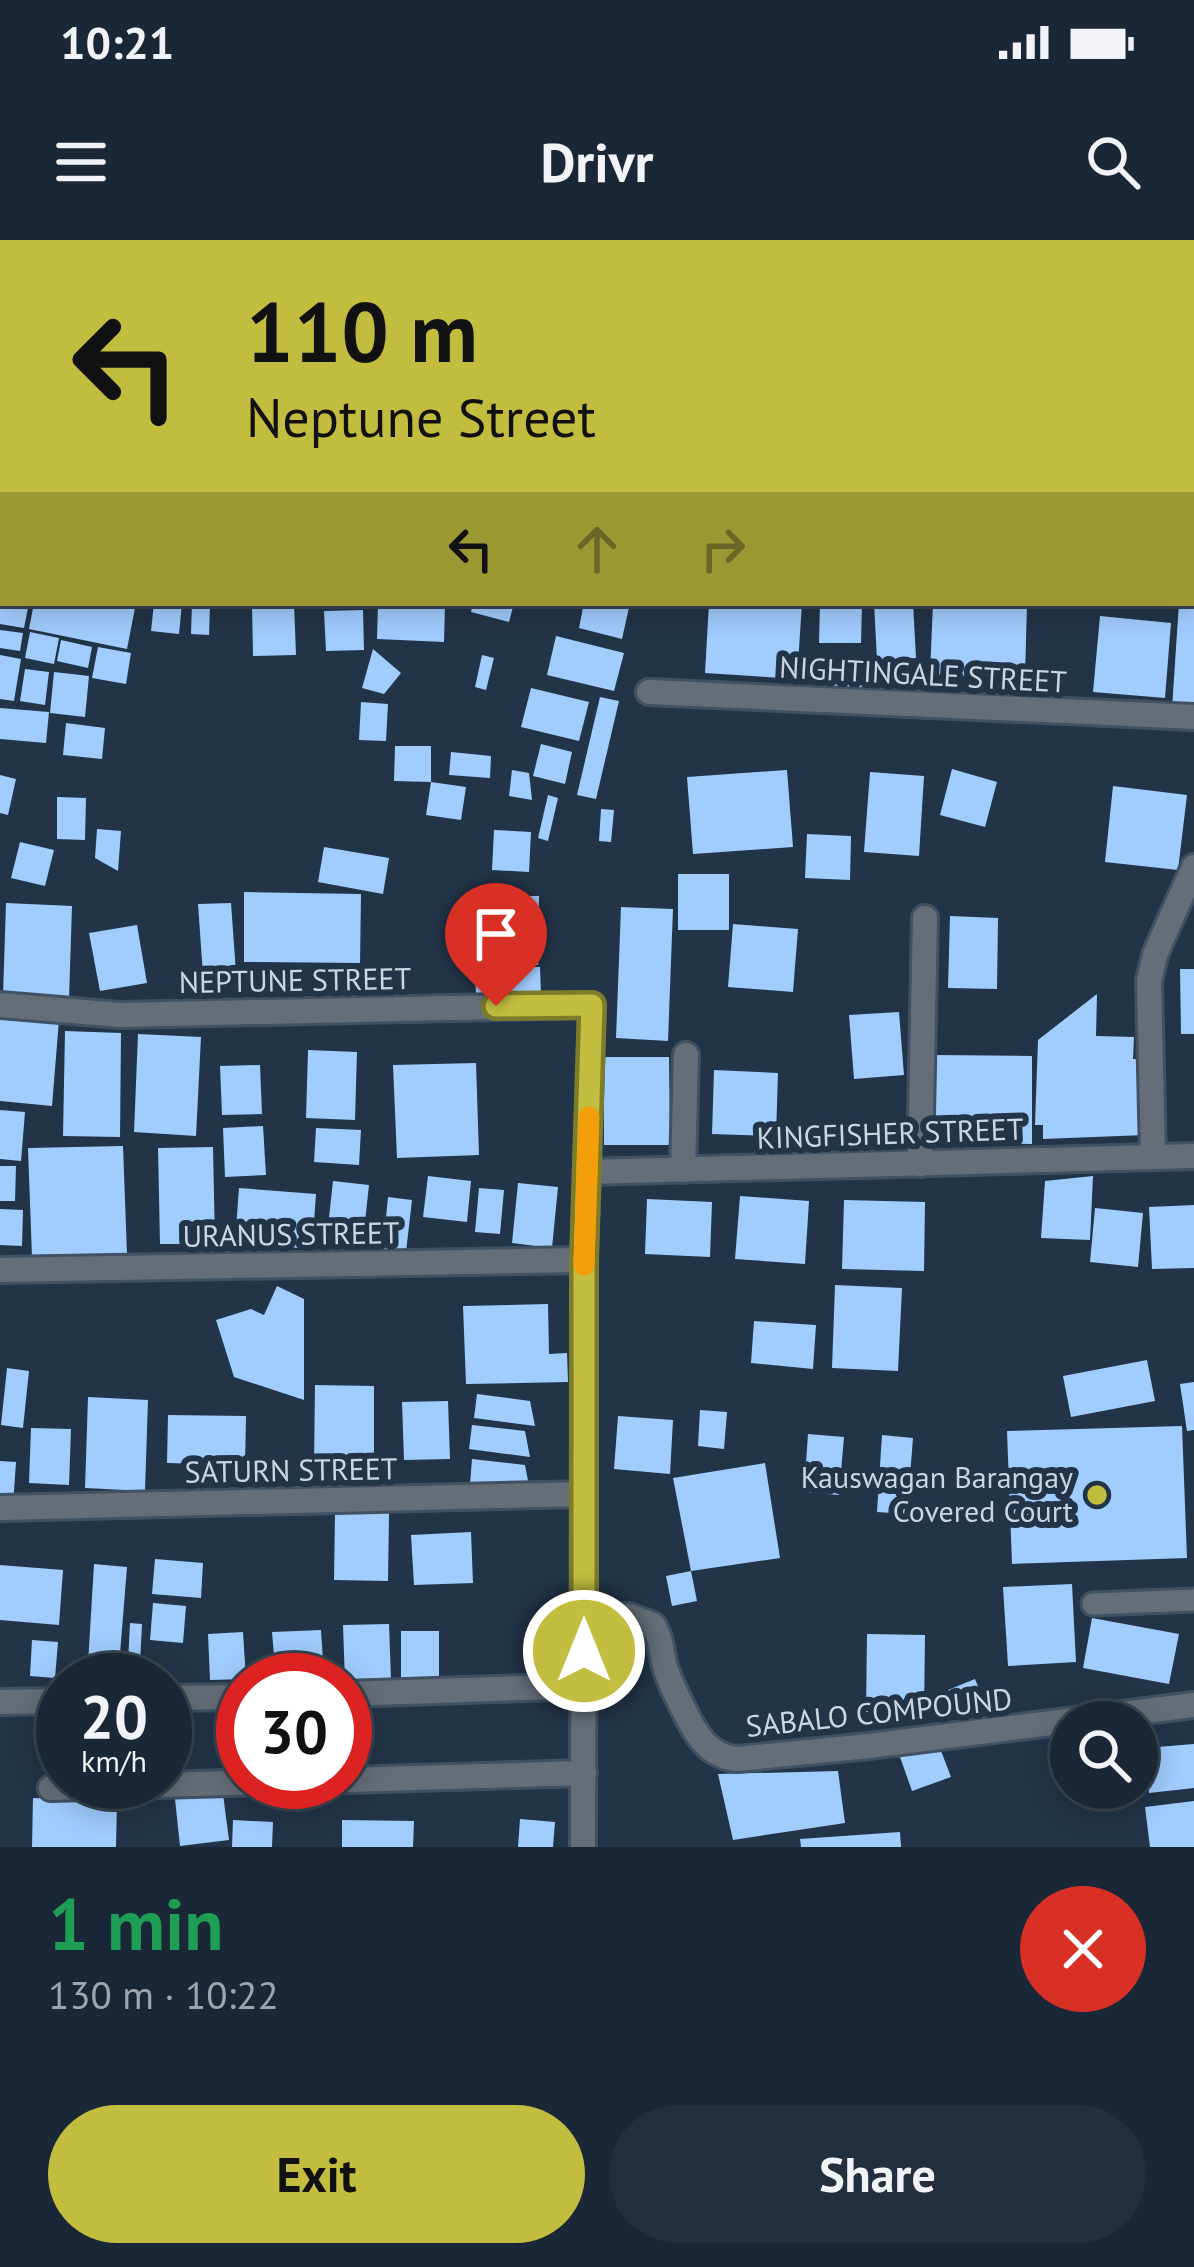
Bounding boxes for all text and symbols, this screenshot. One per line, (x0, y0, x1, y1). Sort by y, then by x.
text: 10:21 (60, 13, 174, 71)
text: Drivr (540, 127, 654, 197)
icon: menu (48, 129, 114, 195)
icon: search (1080, 129, 1146, 195)
text: 110 m (246, 276, 478, 385)
icon: left (48, 288, 204, 444)
text: Neptune Street (246, 382, 596, 452)
icon: left (438, 516, 504, 582)
icon: ahead (564, 516, 630, 582)
icon: right (690, 516, 756, 582)
street label: NIGHTINGALE STREET (778, 646, 1068, 701)
pin (445, 883, 547, 1006)
icon: arrive (463, 901, 529, 967)
street label: NEPTUNE STREET (179, 958, 412, 1001)
street label: KINGFISHER STREET (756, 1108, 1024, 1157)
street label: URANUS STREET (182, 1212, 400, 1255)
street label: SATURN STREET (184, 1448, 398, 1491)
place label: Kauswagan Barangay Covered Court (801, 1457, 1073, 1530)
marker: Kauswagan Barangay Covered Court (1084, 1482, 1110, 1508)
position arrow (521, 1588, 647, 1714)
speed limit sign: 30 (216, 1653, 372, 1809)
text: 20 (80, 1677, 148, 1755)
street label: SABALO COMPOUND (744, 1678, 1014, 1745)
map controls (1050, 1701, 1158, 1809)
button: search (1050, 1701, 1158, 1809)
text: km/h (81, 1741, 147, 1780)
text: 1 min (48, 1877, 224, 1970)
button: close (1020, 1886, 1146, 2012)
text: 130 m · 10:22 (48, 1969, 279, 2020)
button: Exit (48, 2105, 585, 2243)
button: Share (609, 2105, 1146, 2243)

